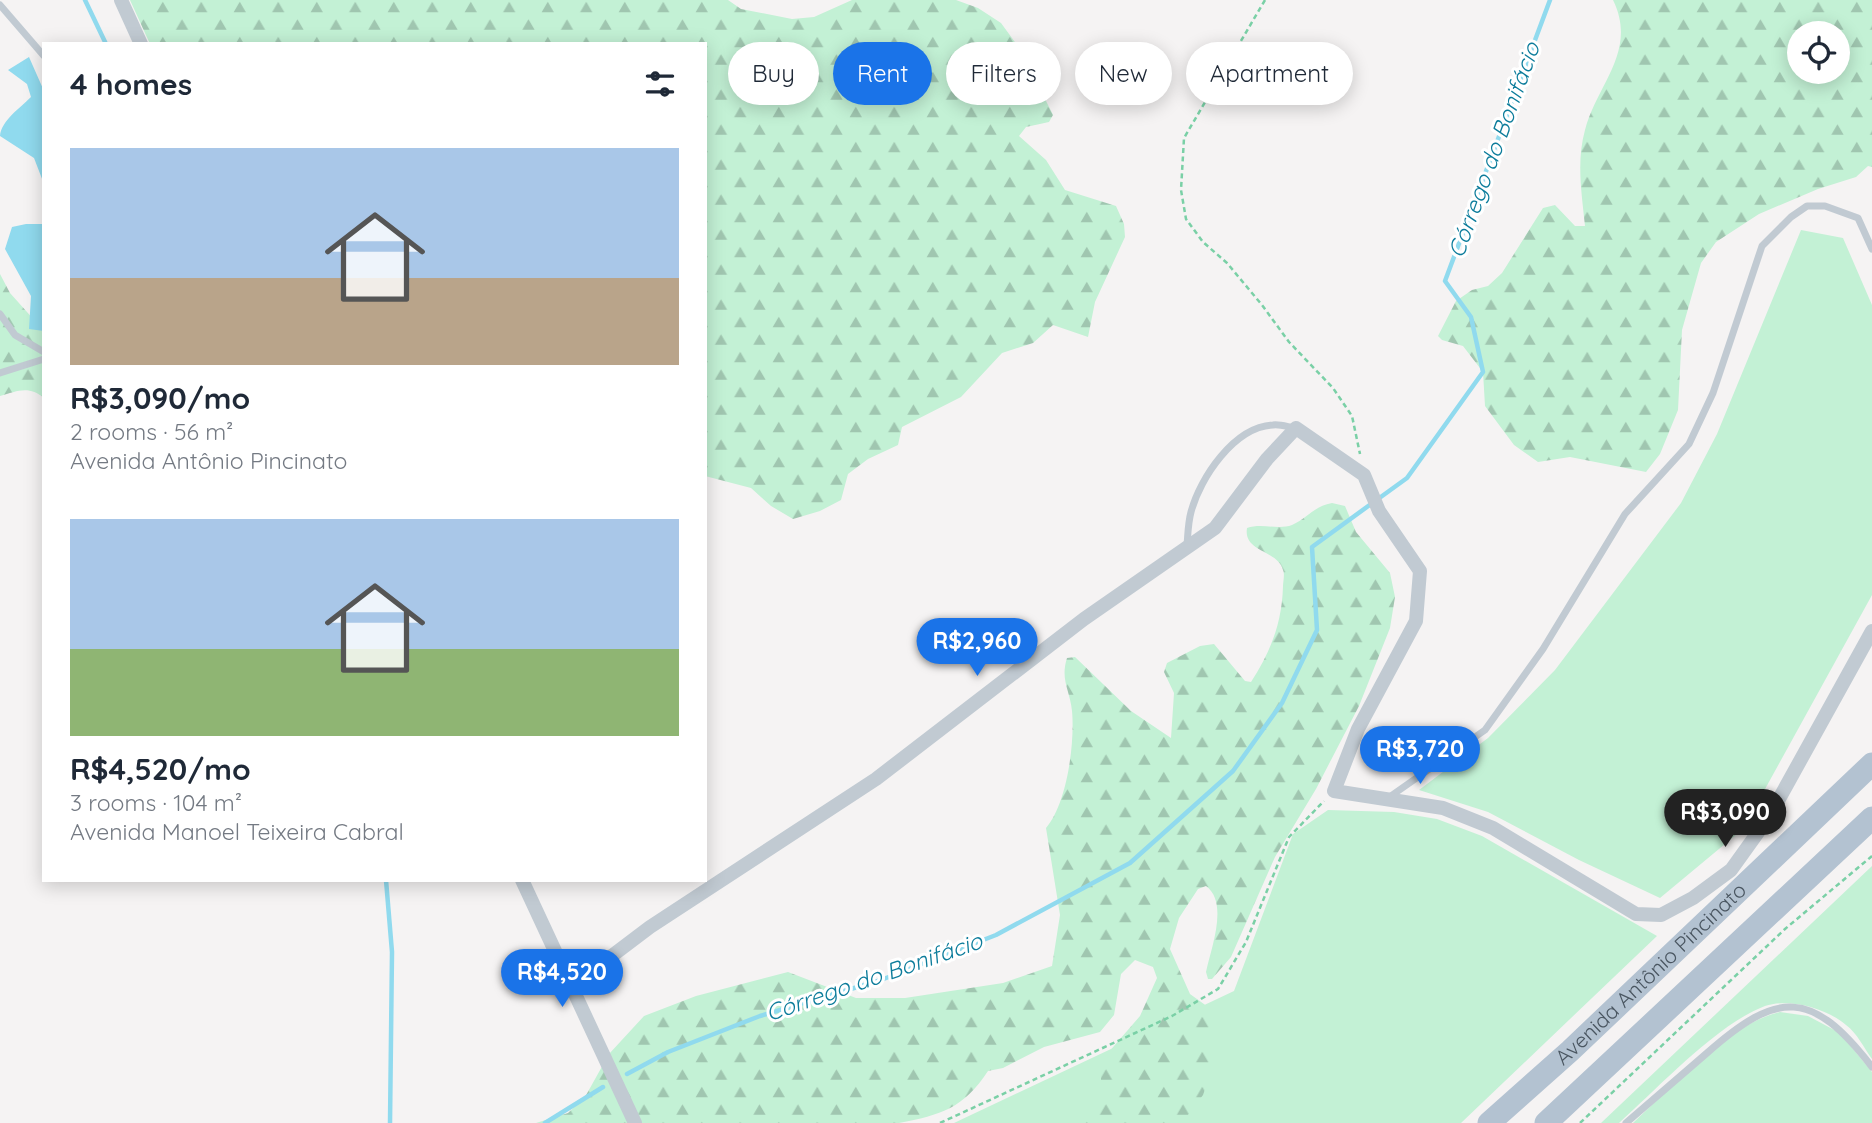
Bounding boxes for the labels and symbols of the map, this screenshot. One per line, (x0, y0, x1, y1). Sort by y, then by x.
water label: Córrego do Bonifácio (1441, 37, 1546, 262)
pin: R$2,960 (912, 618, 1042, 678)
pin: R$3,720 (1355, 726, 1485, 786)
pin: R$3,090 (1660, 790, 1790, 849)
street label: Avenida Antônio Pincinato (1549, 877, 1751, 1070)
water label: Córrego do Bonifácio (762, 925, 987, 1027)
pin: R$4,520 (497, 950, 627, 1009)

